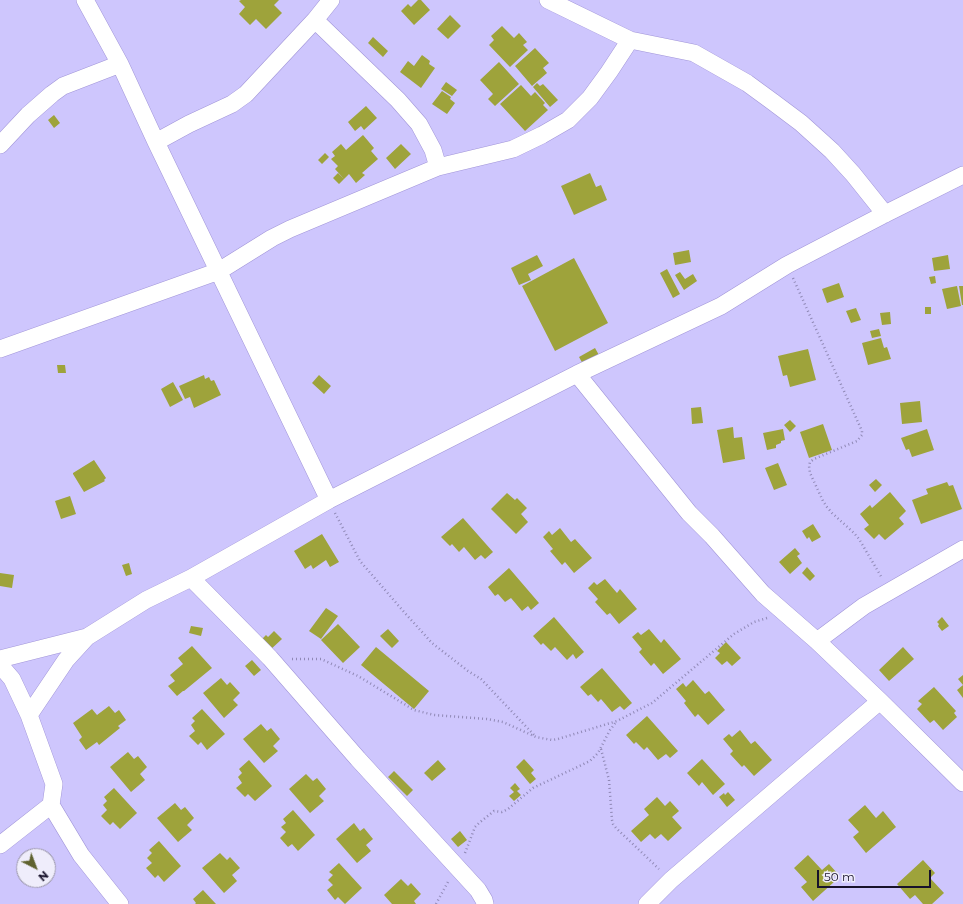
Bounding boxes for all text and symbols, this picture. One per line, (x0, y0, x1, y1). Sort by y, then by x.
north arrow (16, 848, 56, 888)
scale bar (819, 862, 933, 888)
text: N (35, 868, 51, 884)
text: 50 m (824, 869, 855, 884)

